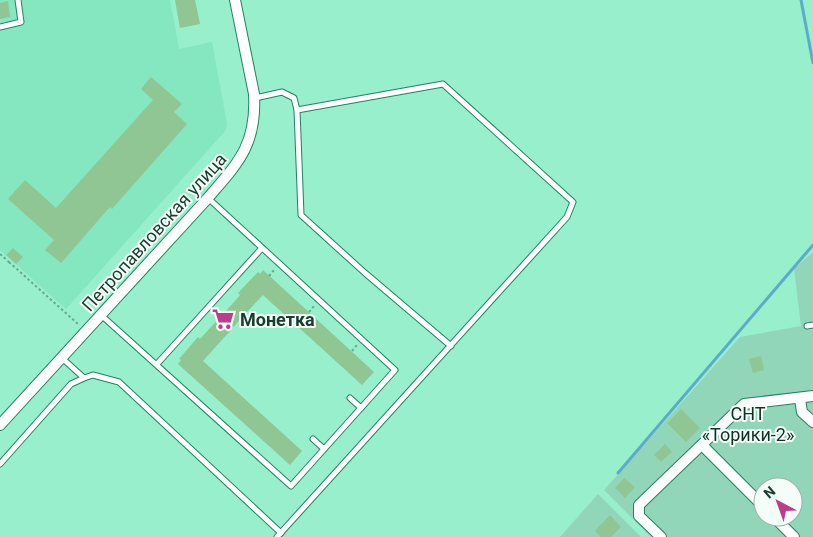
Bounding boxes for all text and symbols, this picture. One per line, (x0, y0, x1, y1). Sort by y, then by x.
street label: Петропавловская улица (77, 149, 231, 315)
supermarket icon: Монетка (210, 306, 236, 332)
place label: Монетка (240, 309, 315, 330)
park label: СНТ «Торики-2» (702, 403, 794, 445)
north arrow (753, 477, 803, 527)
text: N (760, 483, 778, 501)

